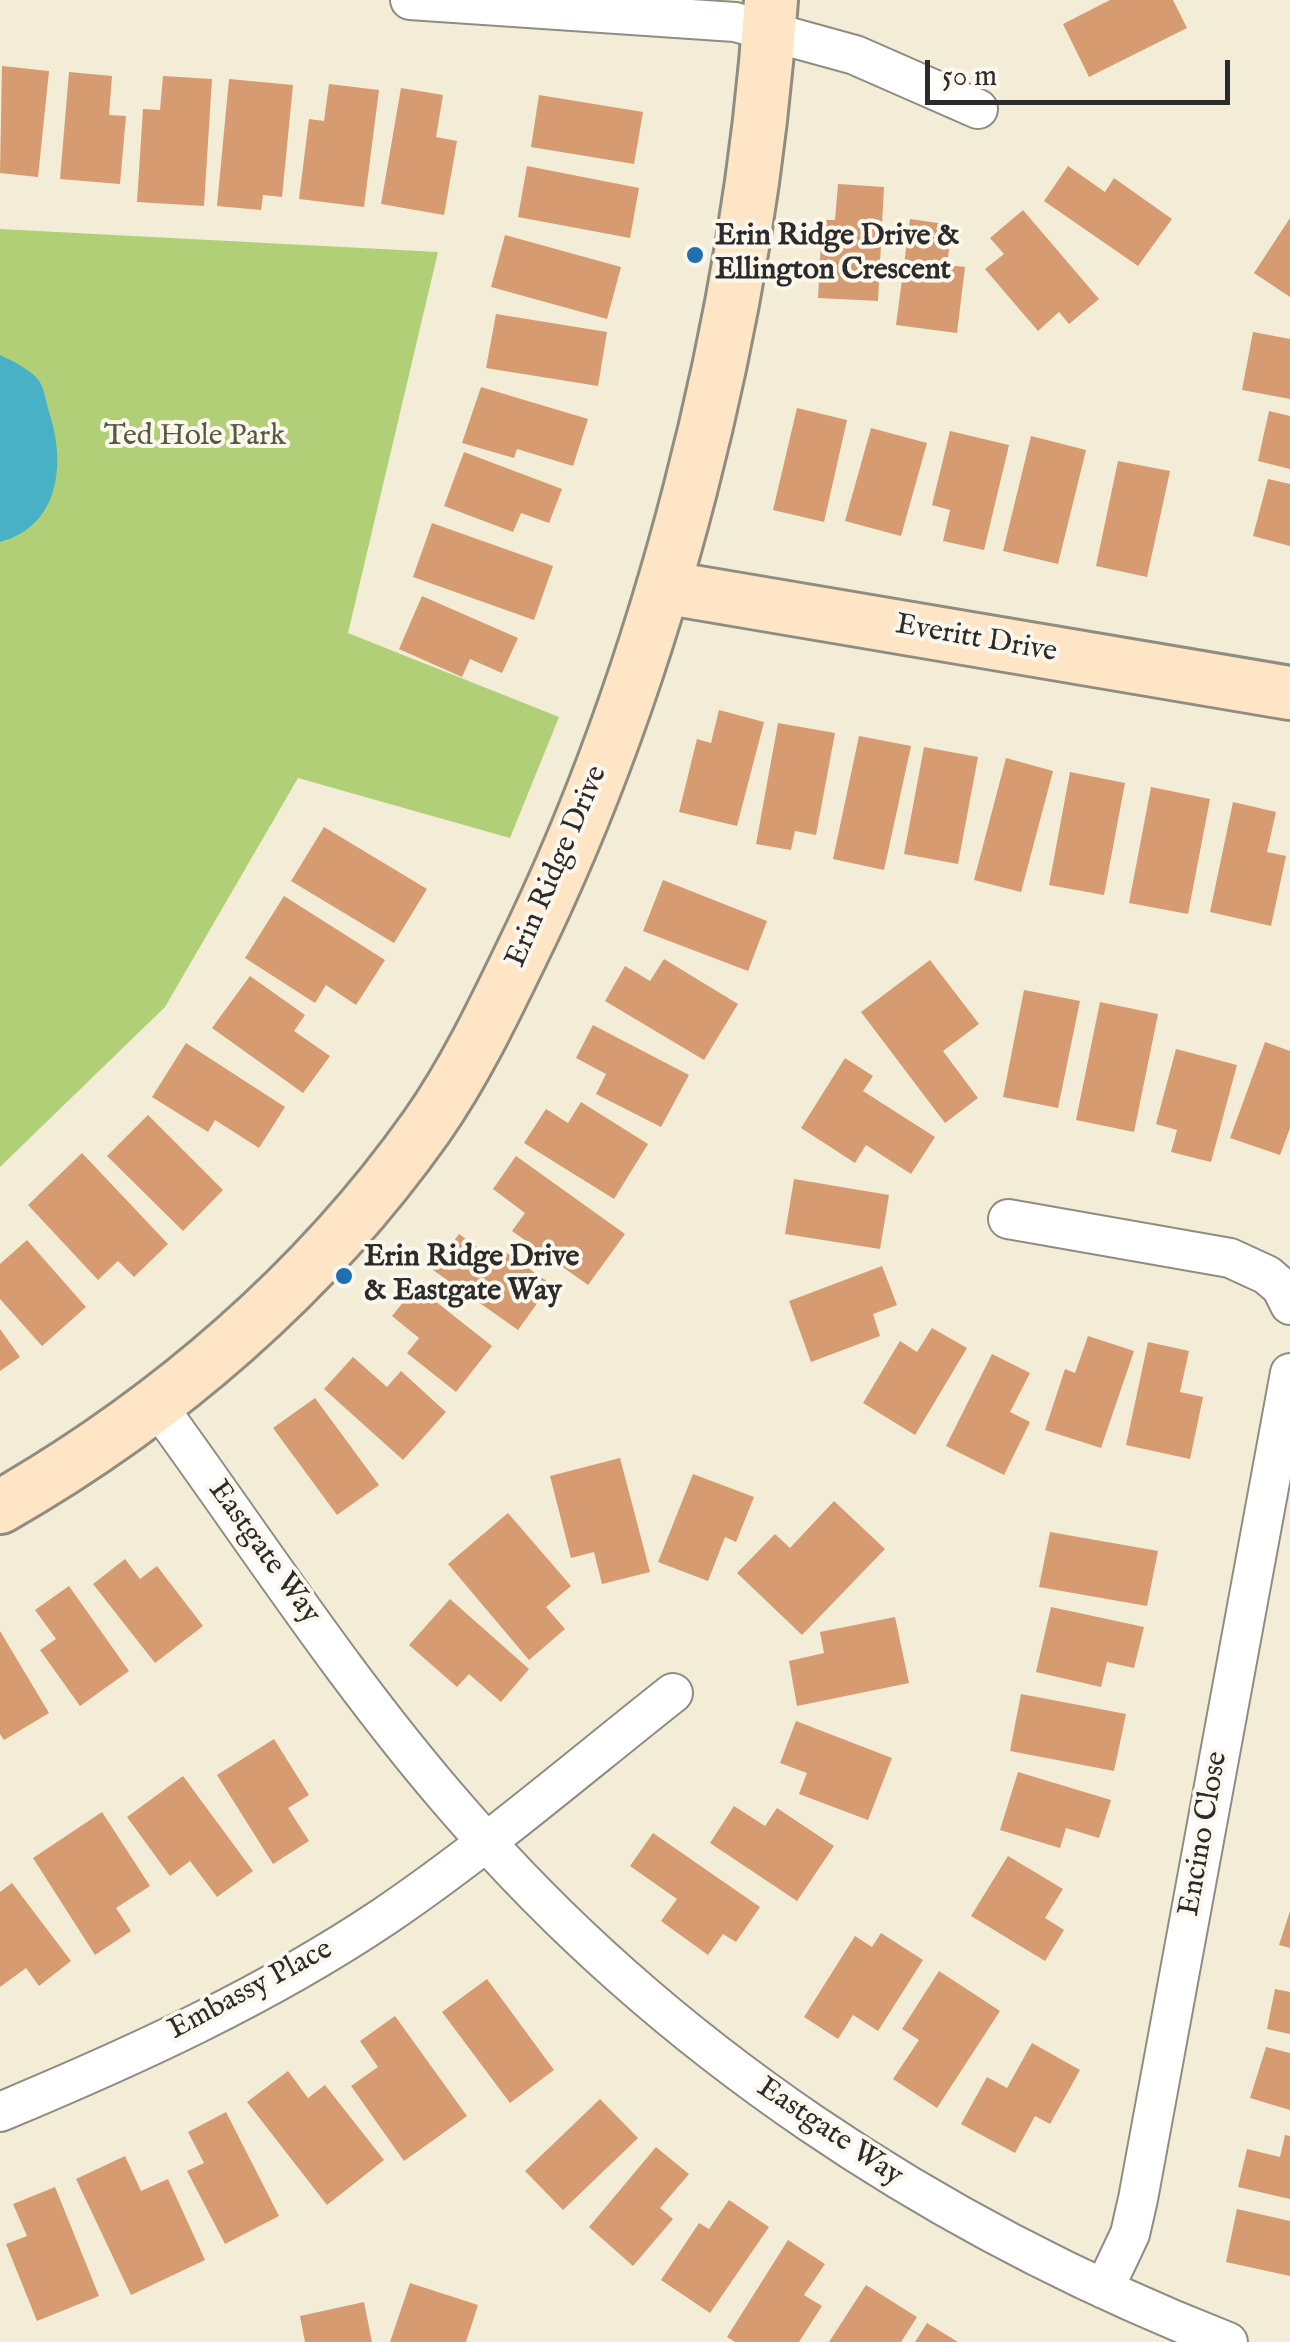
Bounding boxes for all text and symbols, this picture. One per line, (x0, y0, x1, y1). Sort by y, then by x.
scale bar (930, 40, 1235, 102)
text: 50 m (942, 58, 997, 96)
place label: Erin Ridge Drive & Ellington Crescent (715, 220, 959, 290)
marker: Erin Ridge Drive & Ellington Crescent (684, 244, 706, 266)
park label: Ted Hole Park (104, 420, 286, 456)
street label: Everitt Drive (892, 608, 1060, 672)
street label: Erin Ridge Drive (499, 761, 617, 973)
place label: Erin Ridge Drive & Eastgate Way (364, 1241, 579, 1312)
marker: Erin Ridge Drive & Eastgate Way (333, 1265, 355, 1287)
street label: Eastgate Way (199, 1474, 327, 1632)
street label: Encino Close (1173, 1749, 1237, 1919)
street label: Embassy Place (163, 1933, 339, 2049)
street label: Eastgate Way (749, 2071, 909, 2195)

